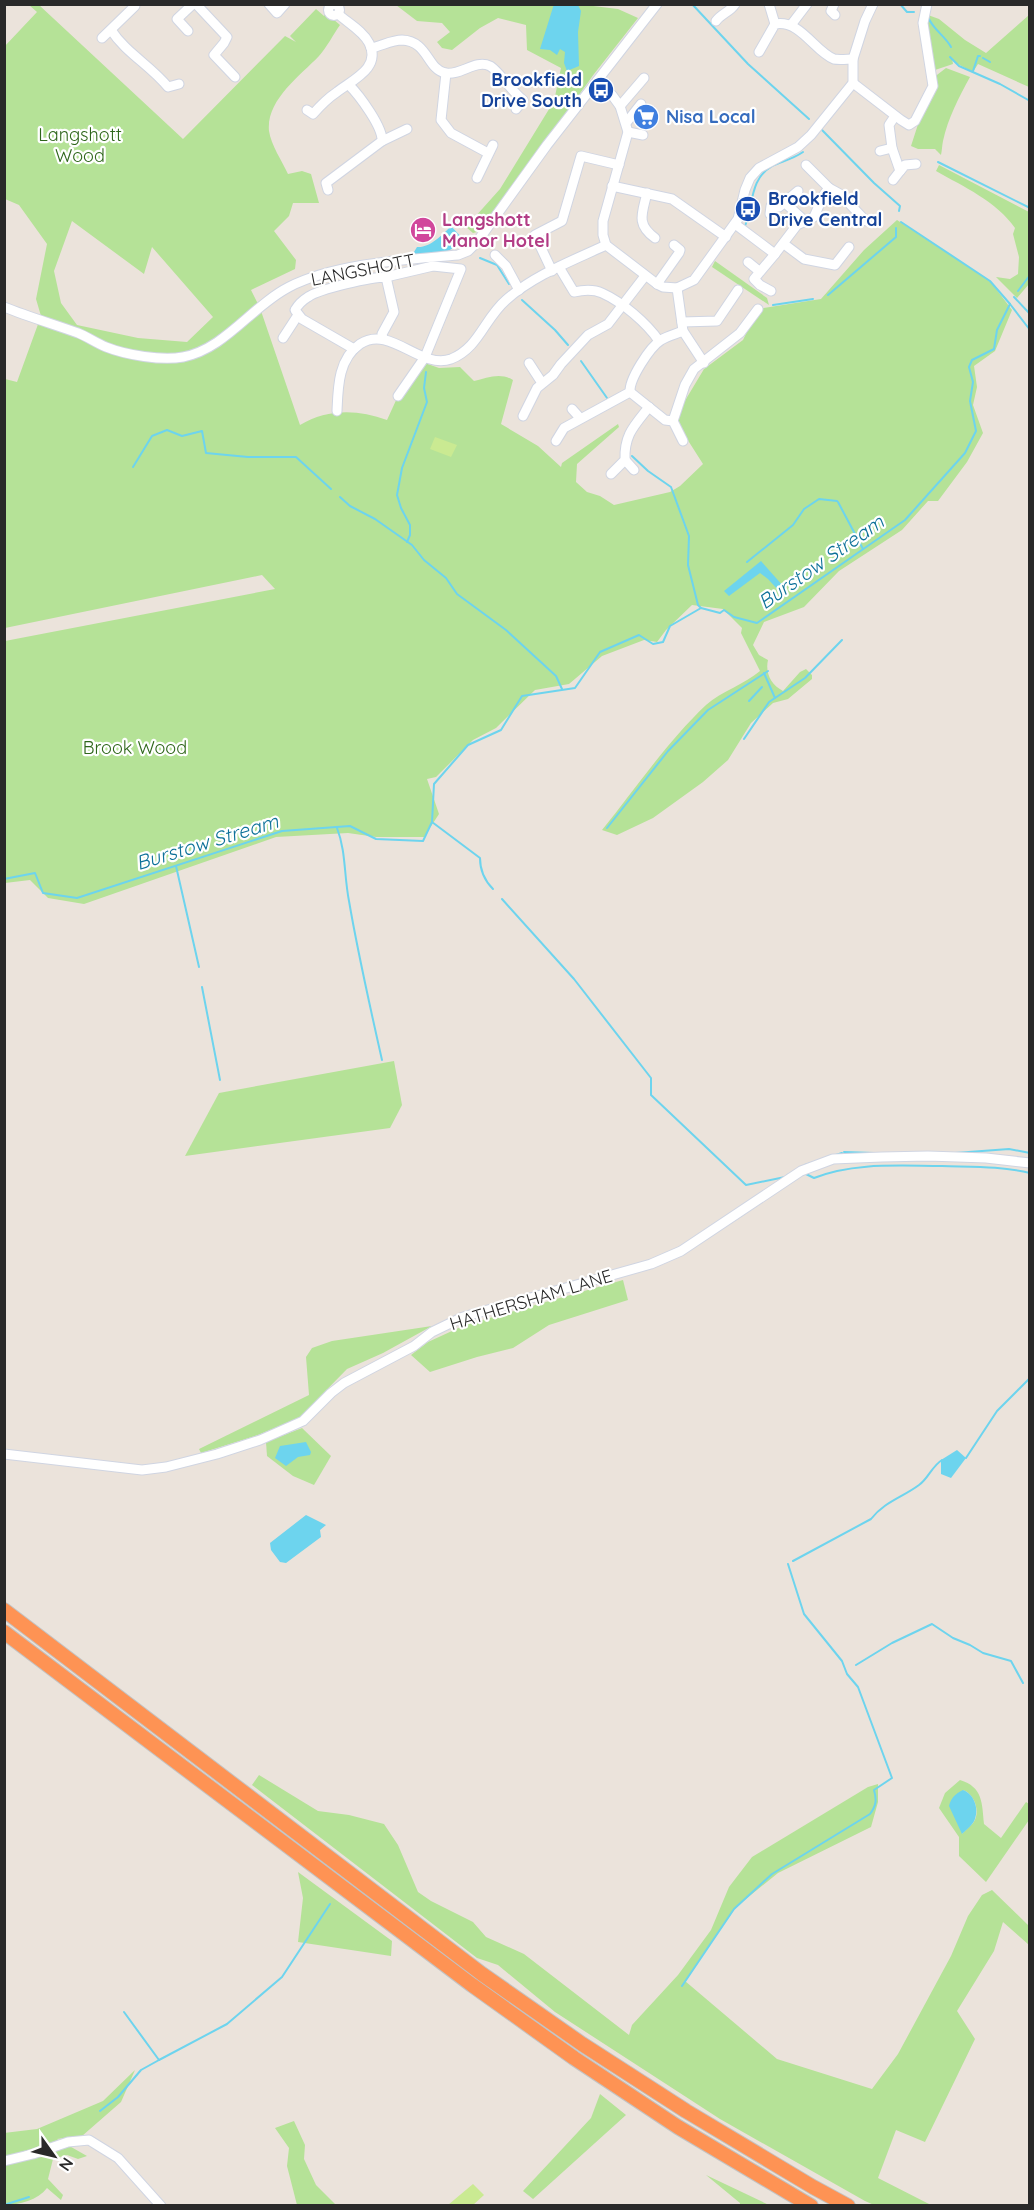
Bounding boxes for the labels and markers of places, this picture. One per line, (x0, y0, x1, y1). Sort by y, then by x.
place label: Brookfield Drive South (481, 68, 582, 112)
bus stop icon: Brookfield Drive South (586, 75, 616, 105)
supermarket icon: Nisa Local (631, 102, 661, 132)
place label: Nisa Local (666, 105, 756, 128)
place label: Brookfield Drive Central (768, 187, 882, 231)
bus stop icon: Brookfield Drive Central (733, 194, 763, 224)
place label: Langshott Manor Hotel (442, 208, 550, 252)
hotel icon: Langshott Manor Hotel (408, 215, 438, 245)

